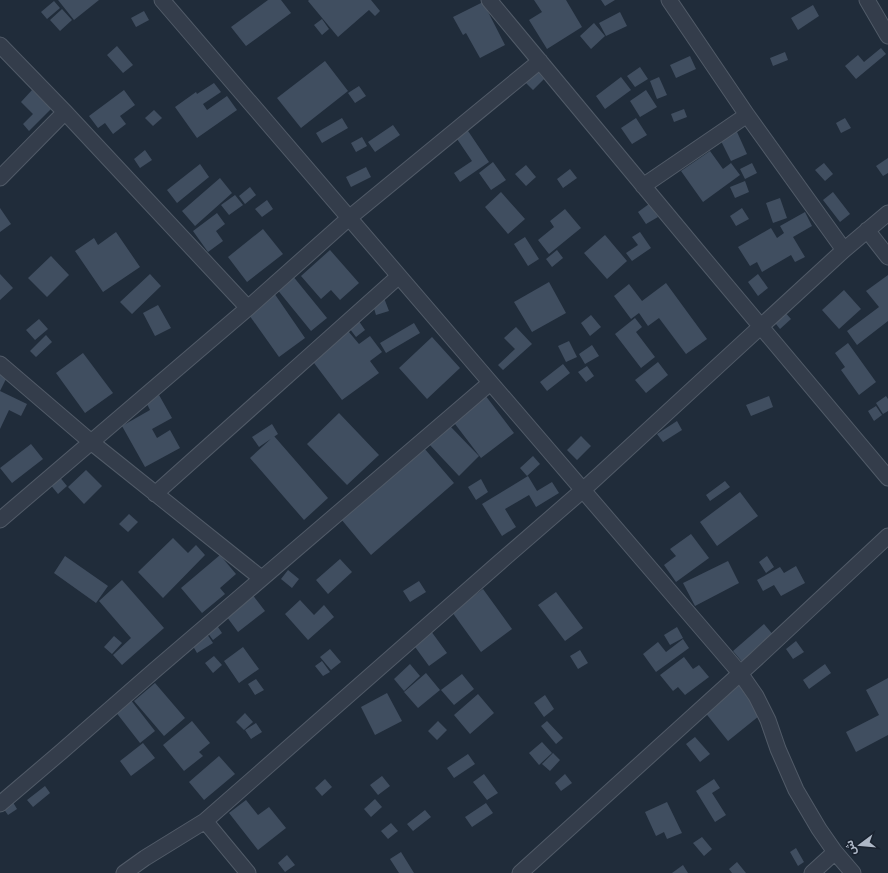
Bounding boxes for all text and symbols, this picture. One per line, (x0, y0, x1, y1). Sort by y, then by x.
north arrow (840, 825, 880, 865)
text: ش (843, 839, 859, 857)

